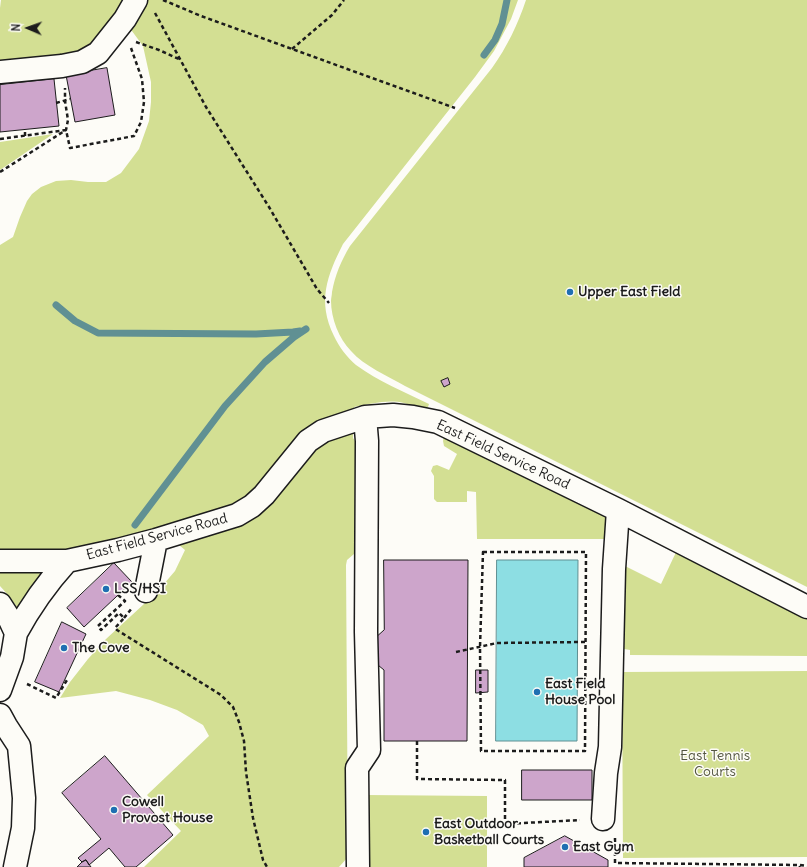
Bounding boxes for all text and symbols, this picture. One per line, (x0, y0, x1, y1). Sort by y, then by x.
north arrow (8, 8, 48, 48)
text: N (9, 24, 23, 32)
place label: Upper East Field (578, 284, 680, 300)
marker: Upper East Field (565, 287, 575, 297)
street label: East Field Service Road (434, 417, 572, 493)
street label: East Field Service Road (85, 510, 229, 564)
place label: LSS/HSI (114, 581, 166, 597)
marker: LSS/HSI (101, 584, 111, 594)
place label: The Cove (72, 640, 130, 656)
marker: The Cove (59, 643, 69, 653)
place label: East Field House Pool (545, 676, 615, 708)
marker: East Field House Pool (532, 687, 542, 697)
park label: East Tennis Courts (680, 748, 750, 780)
place label: Cowell Provost House (122, 794, 213, 826)
marker: Cowell Provost House (109, 805, 119, 815)
place label: East Outdoor Basketball Courts (434, 816, 544, 848)
marker: East Outdoor Basketball Courts (421, 827, 431, 837)
place label: East Gym (573, 839, 634, 855)
marker: East Gym (560, 842, 570, 852)

